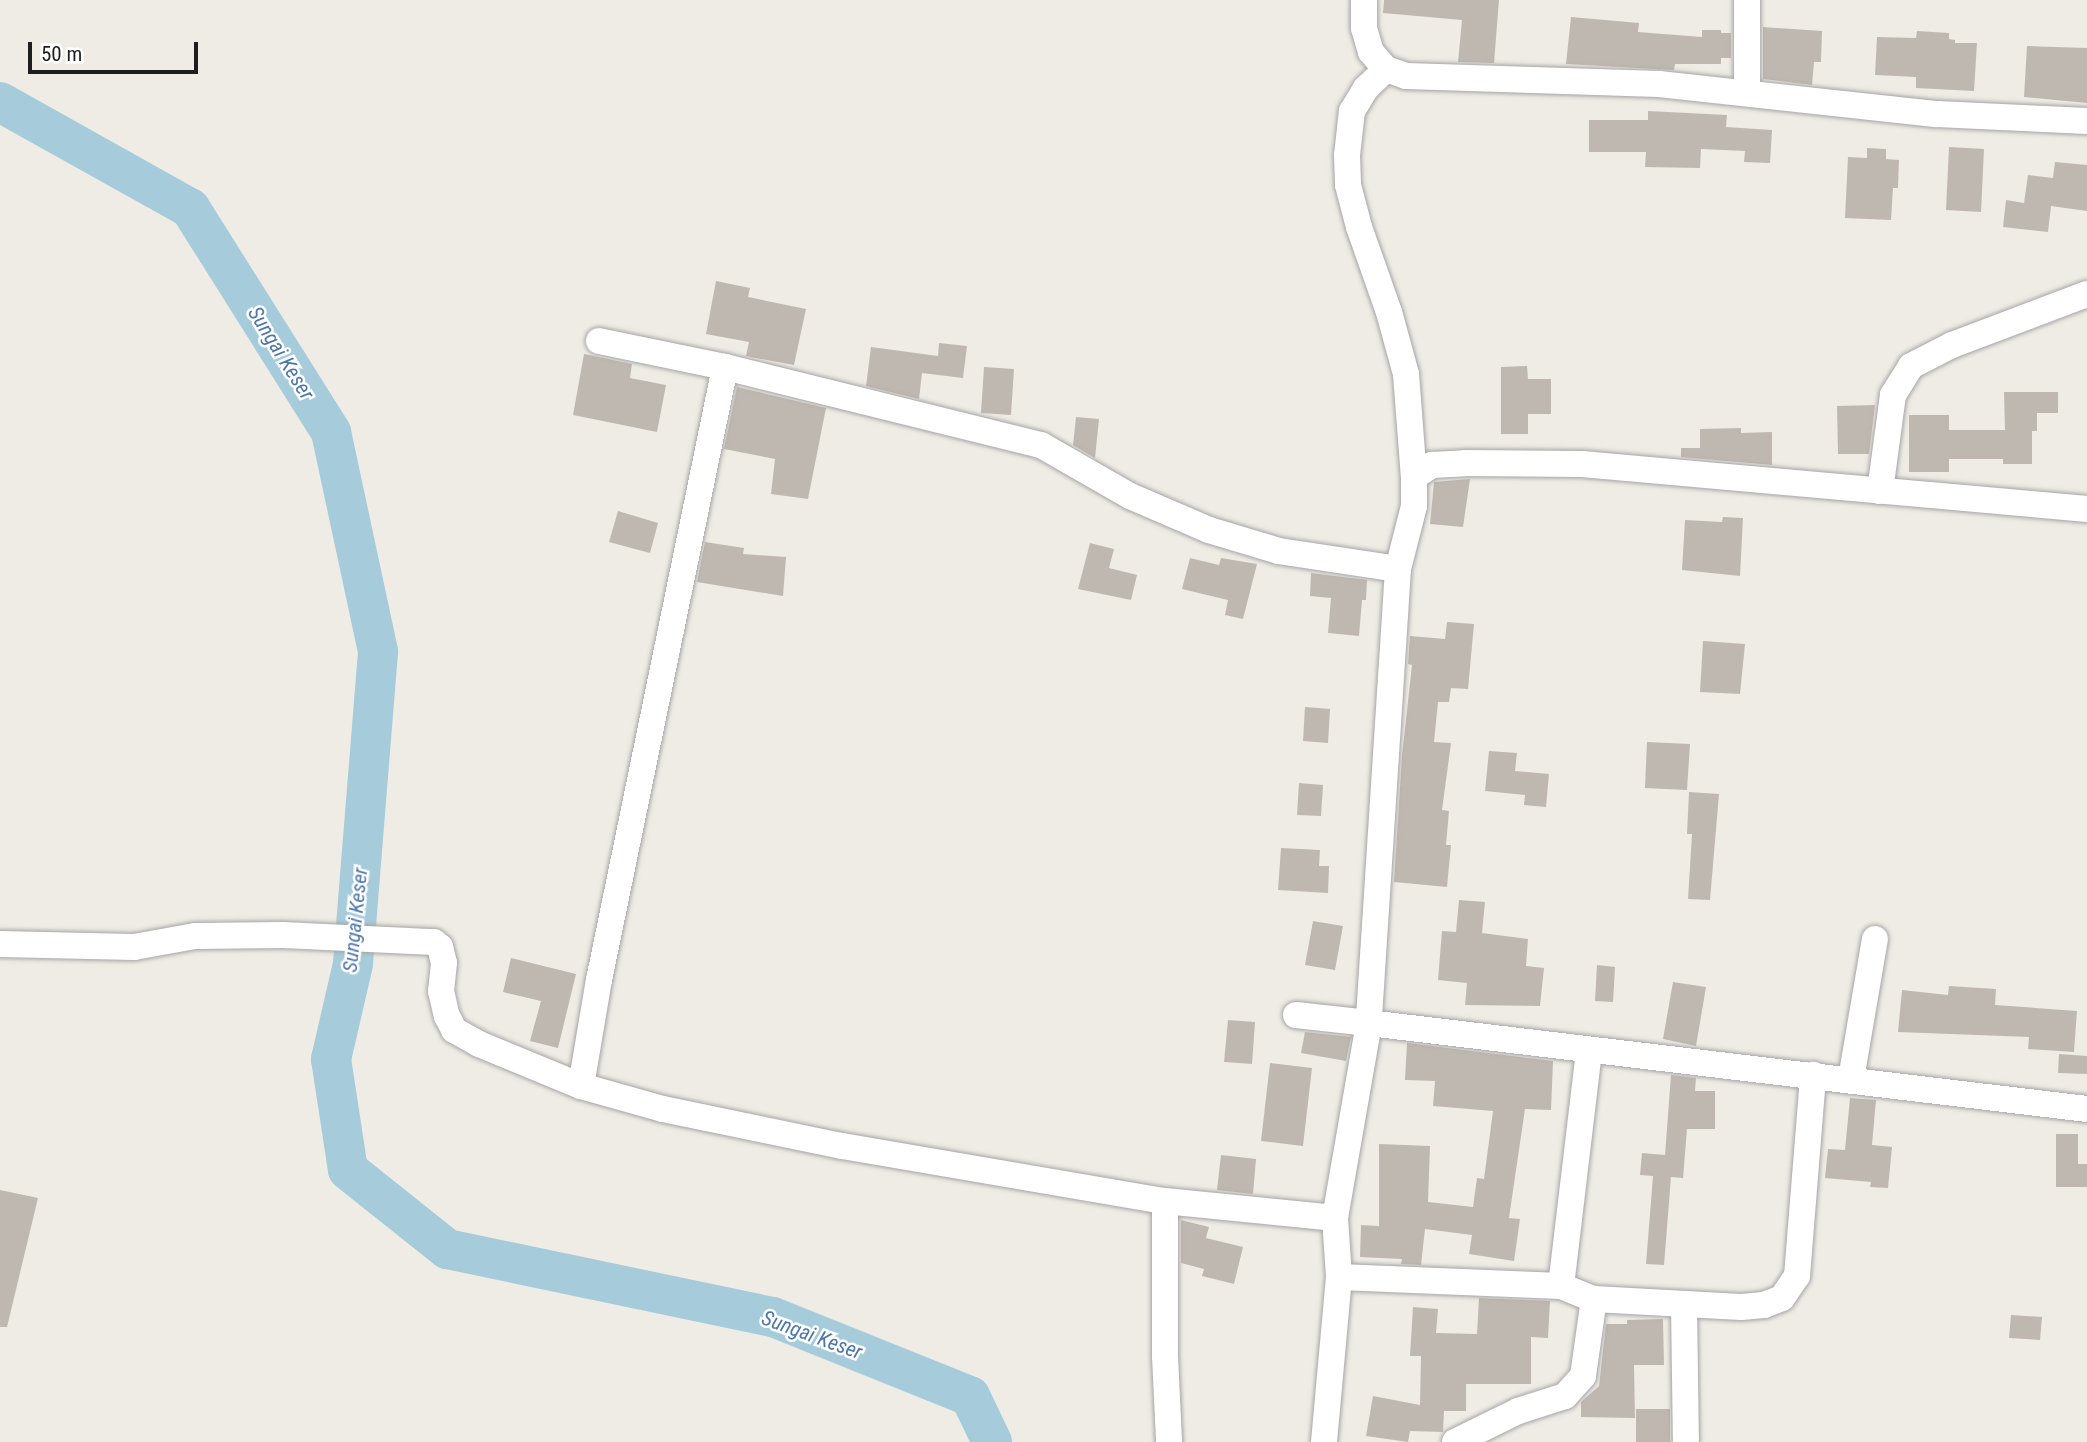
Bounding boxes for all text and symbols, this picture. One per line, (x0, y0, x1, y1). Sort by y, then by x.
scale bar (32, 28, 201, 72)
text: 50 m (41, 42, 82, 66)
water label: Sungai Keser (243, 302, 319, 404)
water label: Sungai Keser (337, 866, 373, 974)
water label: Sungai Keser (758, 1305, 866, 1365)

